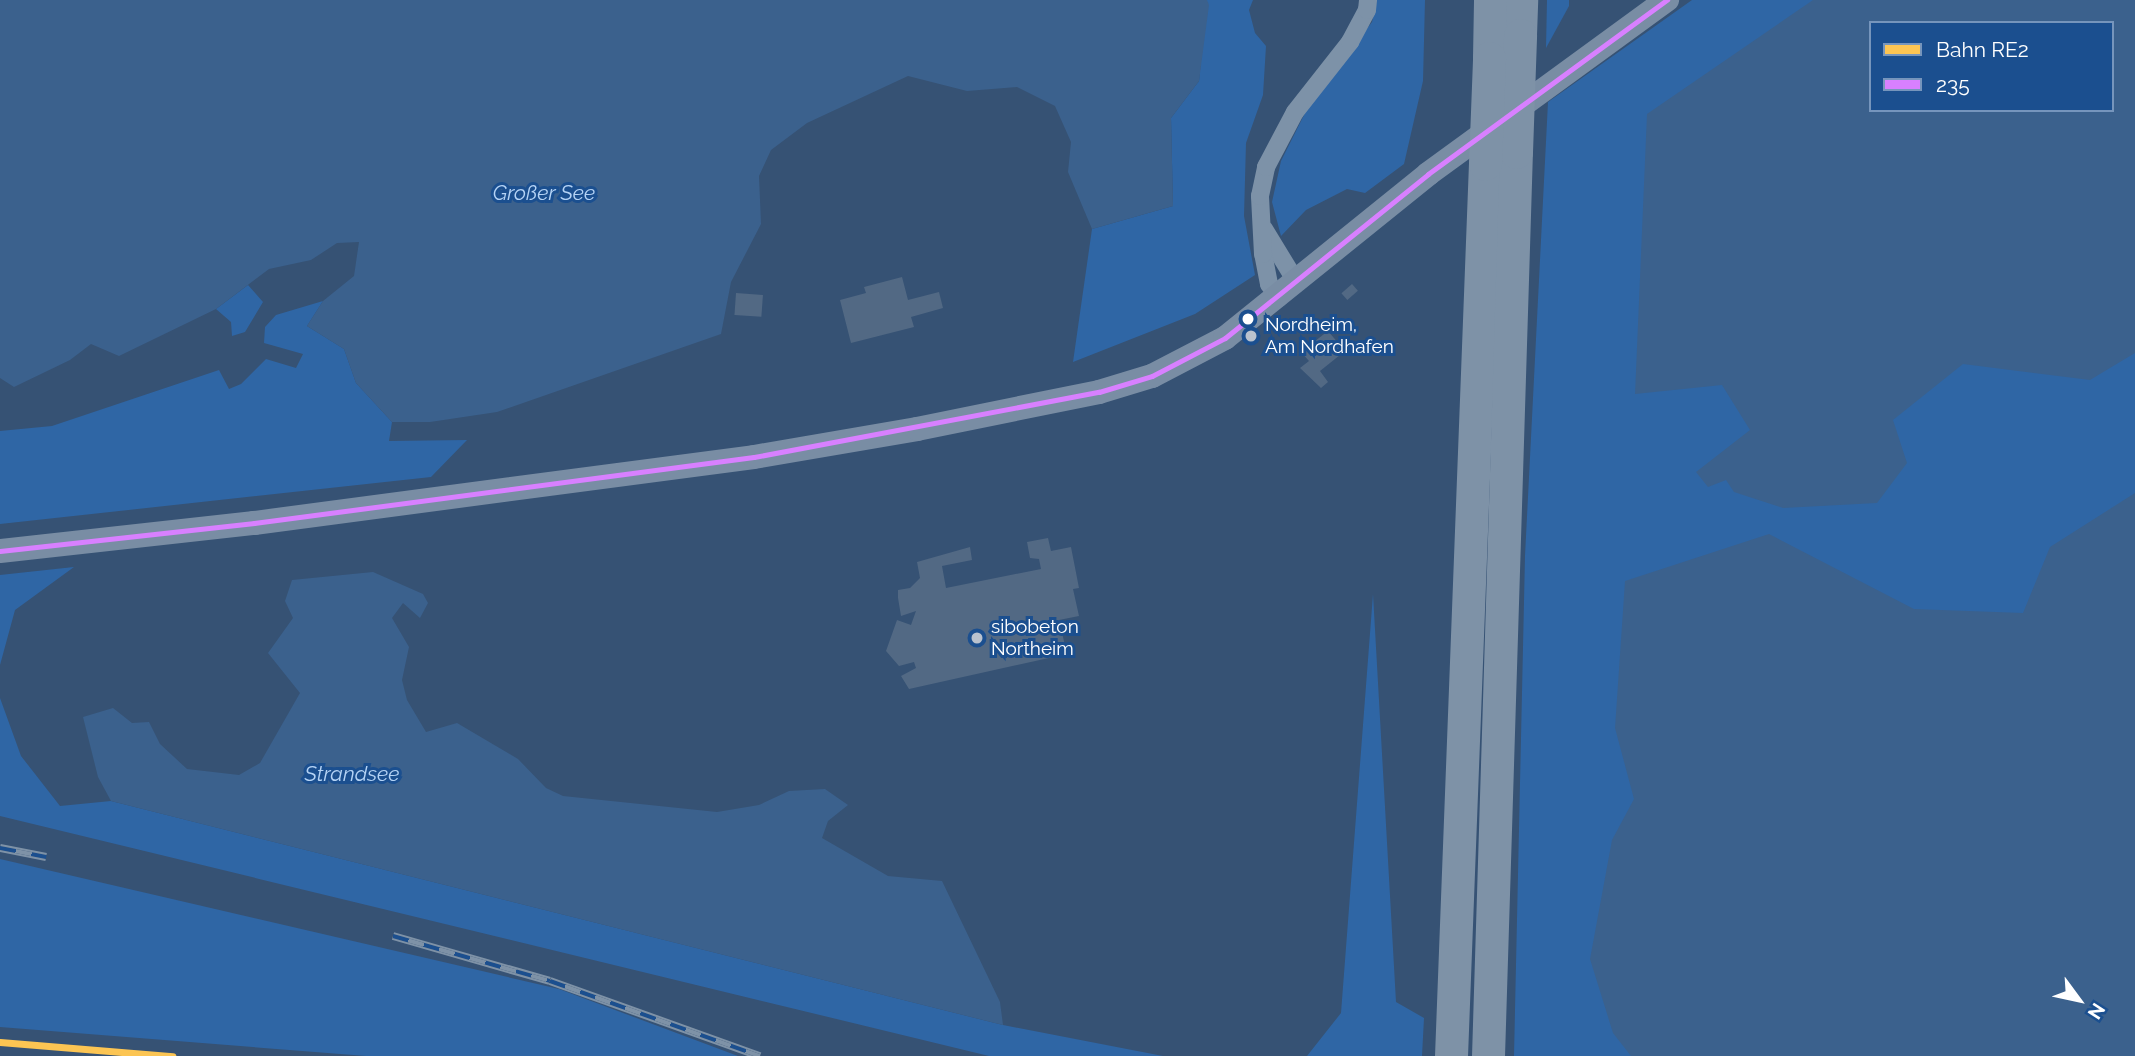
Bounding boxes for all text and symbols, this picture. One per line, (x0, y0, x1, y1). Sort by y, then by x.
legend (1869, 21, 2114, 112)
text: Bahn RE2 (1936, 37, 2029, 62)
text: 235 (1936, 72, 1970, 97)
water label: Großer See (493, 180, 595, 206)
unlabelled marker (1241, 312, 1255, 326)
place label: Nordheim, Am Nordhafen (1265, 314, 1394, 358)
marker: Nordheim, Am Nordhafen (1243, 328, 1259, 344)
place label: sibobeton Northeim (991, 616, 1079, 660)
marker: sibobeton Northeim (969, 630, 985, 646)
water label: Strandsee (305, 761, 399, 787)
north arrow (2044, 965, 2114, 1035)
text: N (2083, 999, 2110, 1024)

